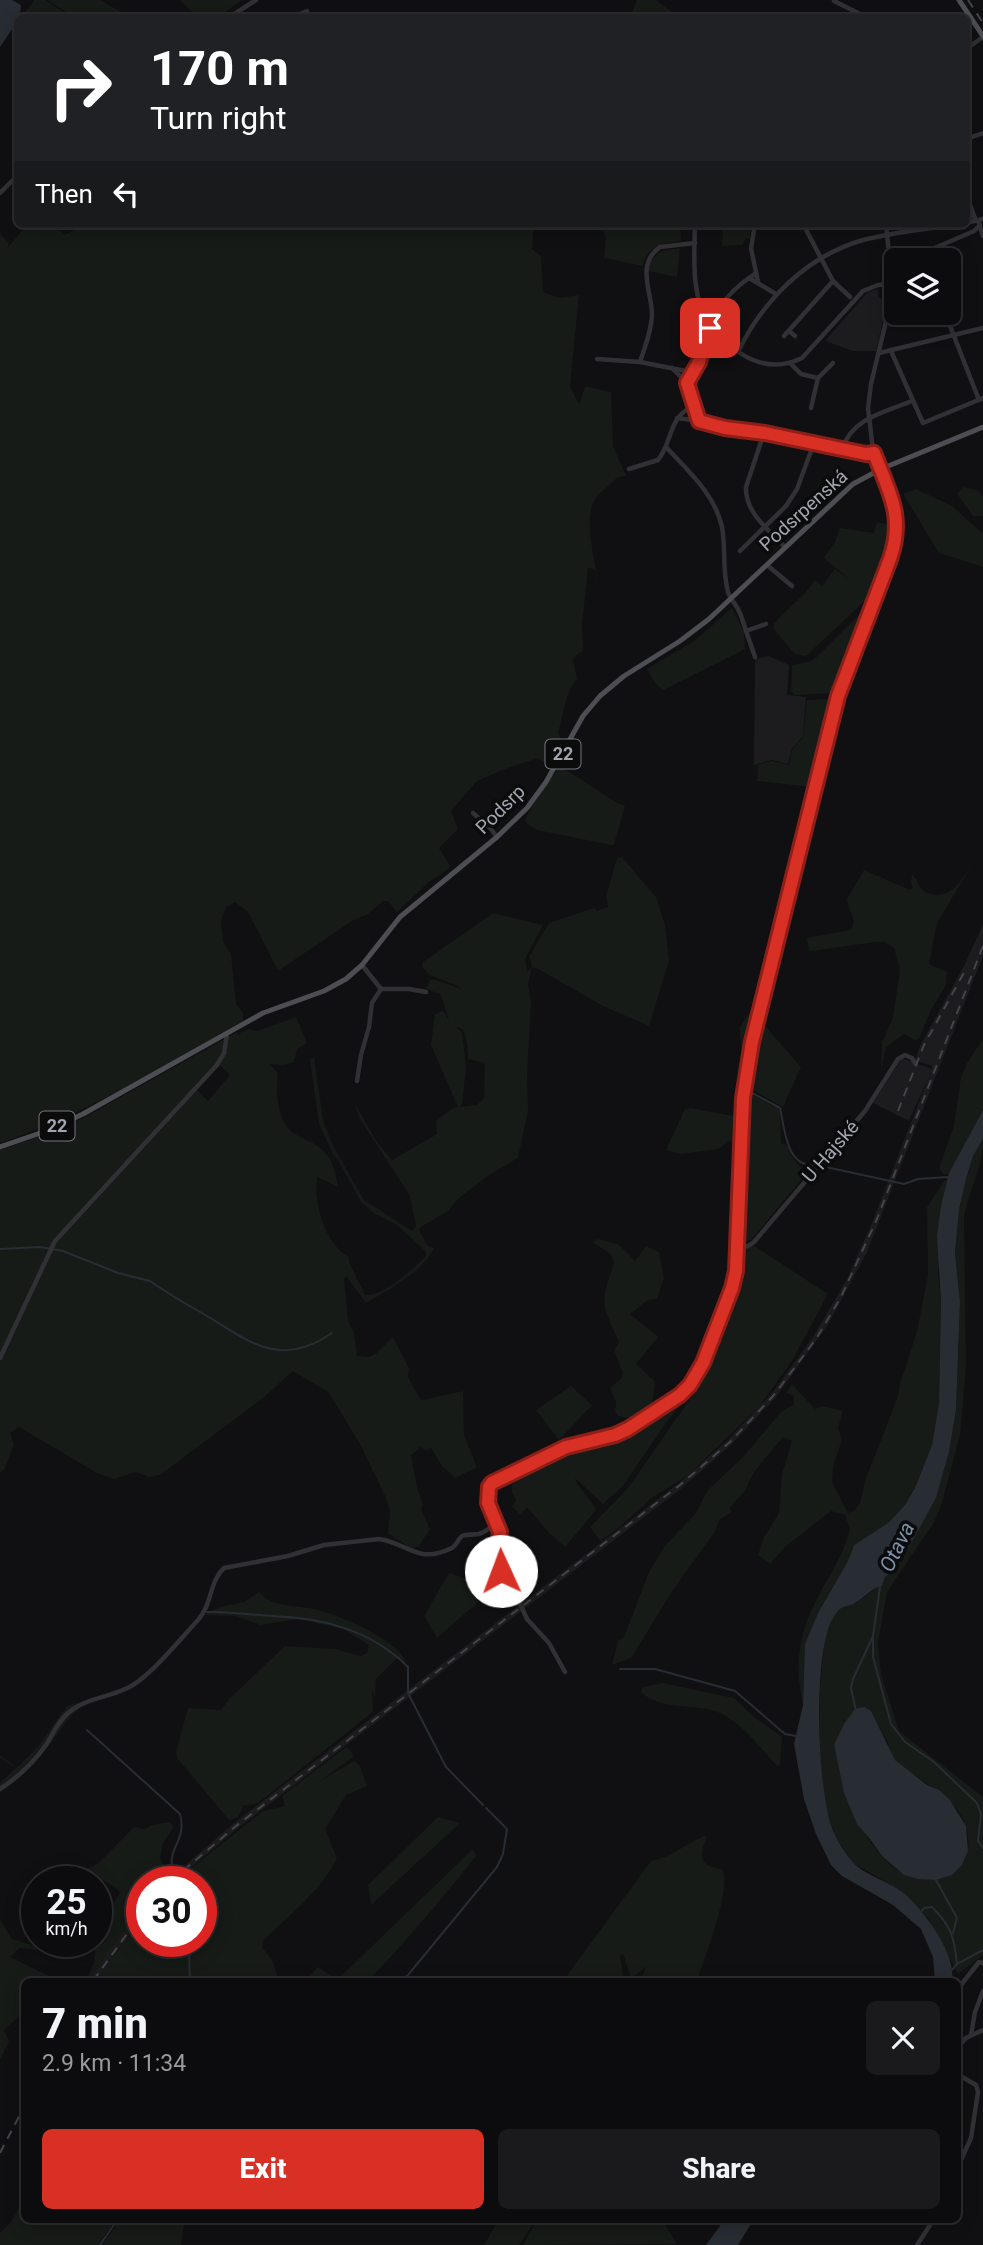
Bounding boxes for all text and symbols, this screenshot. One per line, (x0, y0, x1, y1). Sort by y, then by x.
text: 170 m (150, 40, 289, 97)
icon: right (35, 42, 126, 133)
text: Turn right (150, 99, 286, 137)
icon: left (107, 175, 145, 213)
text: Then (35, 179, 93, 209)
map controls (884, 248, 961, 325)
button: layers (884, 248, 961, 325)
pin (680, 298, 740, 358)
icon: arrive (691, 309, 729, 347)
street label: Podsrpenská (755, 465, 852, 556)
road number: 22 (546, 740, 580, 768)
street label: Podsrp (471, 780, 530, 839)
road number: 22 (40, 1112, 74, 1140)
street label: U Hajské (797, 1116, 864, 1187)
water label: Otava (875, 1518, 919, 1576)
position arrow (464, 1534, 538, 1608)
speed limit sign: 30 (126, 1866, 217, 1957)
text: 25 (46, 1882, 87, 1923)
text: km/h (45, 1918, 88, 1939)
text: 7 min (42, 1999, 148, 2048)
button: close (866, 2001, 940, 2075)
text: 2.9 km · 11:34 (42, 2050, 186, 2077)
button: Exit (42, 2129, 484, 2209)
button: Share (498, 2129, 940, 2209)

